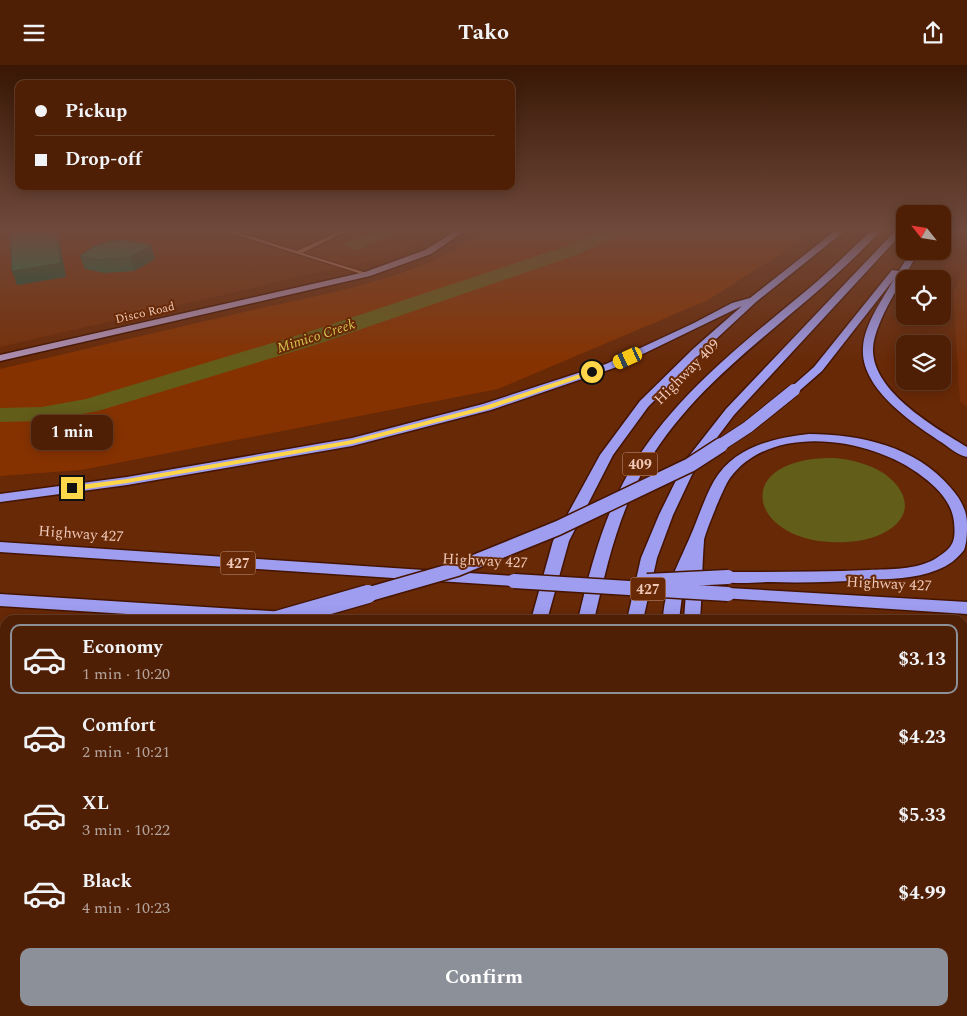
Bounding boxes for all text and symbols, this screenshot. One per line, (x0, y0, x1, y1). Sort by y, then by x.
text: Tako (458, 16, 509, 49)
icon: menu (20, 19, 48, 47)
icon: share (919, 19, 947, 47)
text: Pickup (65, 97, 127, 126)
text: Drop-off (65, 145, 142, 174)
north arrow (896, 205, 951, 260)
map controls (896, 205, 951, 390)
button: locate (896, 270, 951, 325)
street label: Disco Road (113, 297, 177, 329)
water label: Mimico Creek (274, 313, 358, 359)
street label: Highway 409 (649, 334, 725, 410)
button: layers (896, 335, 951, 390)
car (611, 345, 644, 371)
route start (581, 361, 603, 383)
callout: 1 min (31, 415, 113, 451)
text: 1 min (51, 420, 93, 444)
road number: 409 (622, 453, 658, 475)
route end (61, 477, 83, 499)
street label: Highway 427 (38, 520, 124, 548)
street label: Highway 427 (442, 547, 528, 575)
road number: 427 (220, 551, 256, 574)
street label: Highway 427 (846, 570, 932, 598)
road number: 427 (630, 577, 666, 601)
text: Economy (82, 633, 163, 662)
icon: car (22, 637, 67, 682)
text: $3.13 (898, 645, 946, 674)
text: 1 min · 10:20 (82, 662, 170, 686)
text: Comfort (82, 711, 156, 740)
icon: car (22, 715, 67, 760)
text: $4.23 (898, 723, 946, 752)
text: 2 min · 10:21 (82, 740, 170, 764)
text: XL (82, 789, 109, 818)
icon: car (22, 793, 67, 838)
text: $5.33 (898, 801, 946, 830)
text: 3 min · 10:22 (82, 818, 170, 842)
text: Black (82, 867, 132, 896)
icon: car (22, 871, 67, 916)
text: $4.99 (898, 879, 946, 908)
text: 4 min · 10:23 (82, 896, 170, 920)
button: Confirm (20, 948, 948, 1006)

